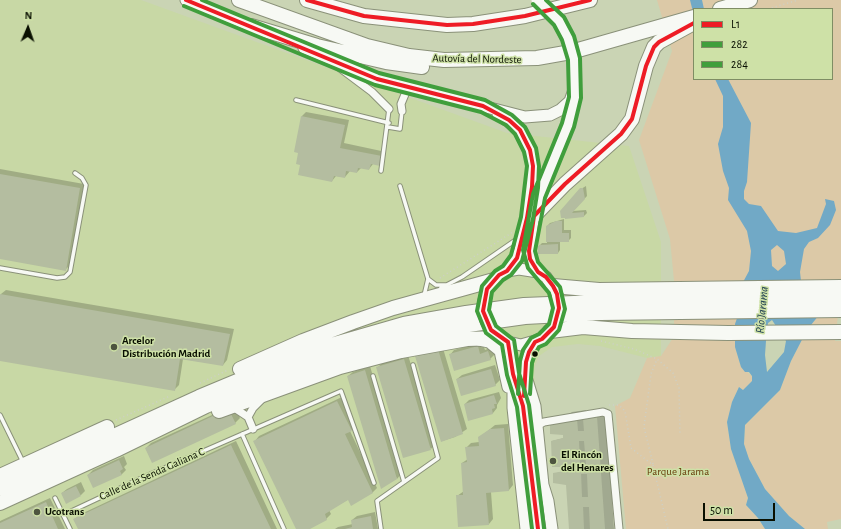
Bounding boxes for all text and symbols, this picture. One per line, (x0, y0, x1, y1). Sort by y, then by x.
north arrow (8, 8, 48, 48)
legend (693, 8, 833, 80)
text: N (24, 10, 32, 21)
text: L1 (731, 18, 740, 30)
text: 282 (731, 38, 748, 50)
street label: Autovía del Nordeste (432, 52, 522, 66)
text: 284 (731, 58, 748, 70)
water label: Río Jarama (753, 286, 771, 334)
place label: Arcelor Distribución Madrid (122, 334, 210, 360)
marker: Arcelor Distribución Madrid (109, 342, 119, 352)
unlabelled marker (530, 349, 540, 359)
street label: Calle de la Senda Galiana C (97, 445, 207, 503)
place label: El Rincón del Henares (561, 448, 613, 474)
marker: El Rincón del Henares (548, 456, 558, 466)
park label: Parque Jarama (647, 465, 709, 479)
scale bar (705, 495, 777, 521)
text: 50 m (710, 504, 733, 516)
place label: Ucotrans (45, 505, 84, 519)
marker: Ucotrans (32, 507, 42, 517)

